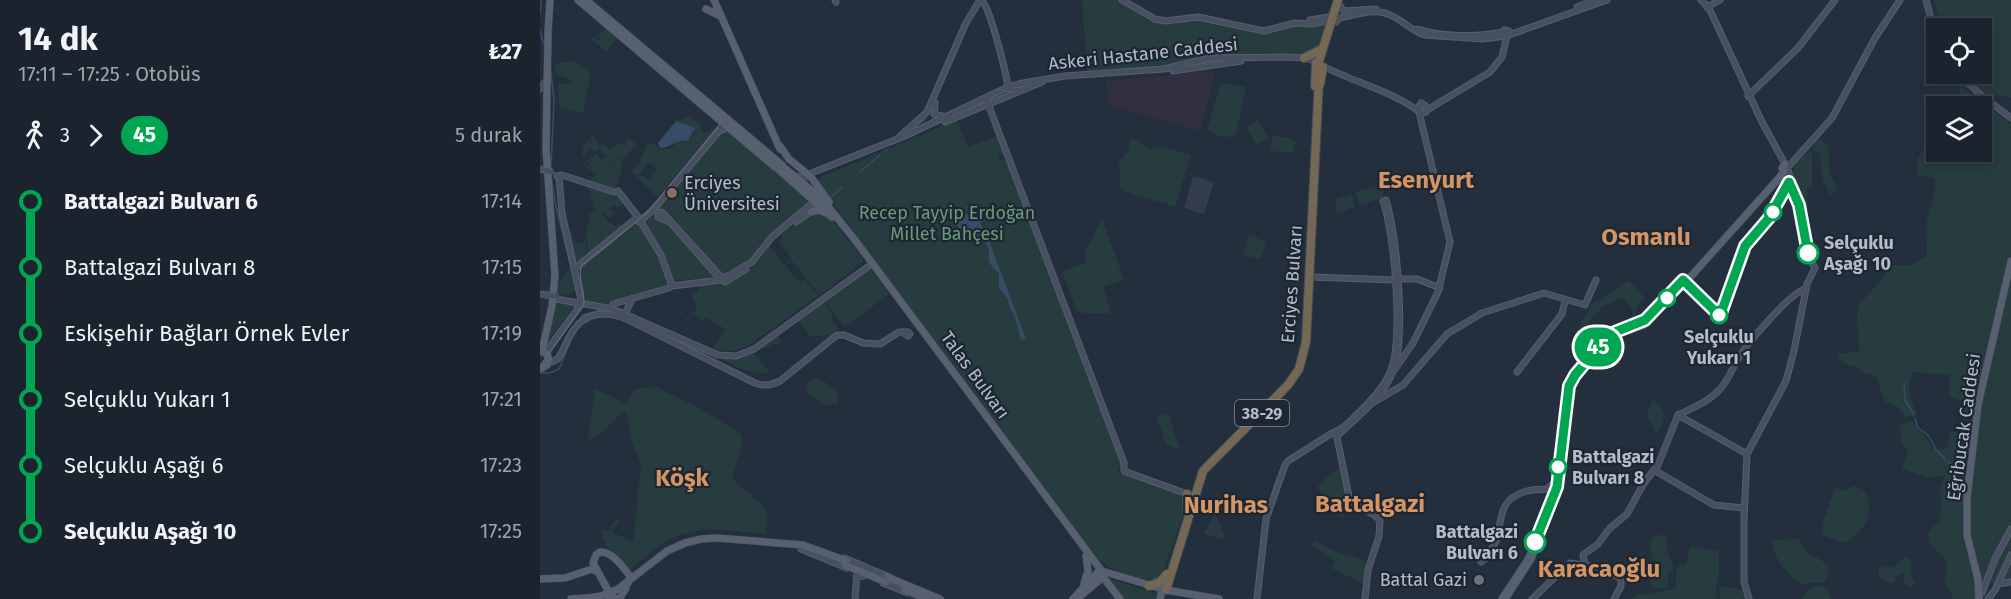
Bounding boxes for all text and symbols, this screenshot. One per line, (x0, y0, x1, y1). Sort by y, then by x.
map controls (1926, 18, 1992, 162)
button: locate (1926, 18, 1992, 84)
text: 14 dk (18, 19, 98, 59)
street label: Askeri Hastane Caddesi (1047, 33, 1239, 75)
text: ₺27 (488, 38, 522, 65)
text: 17:11 – 17:25 · Otobüs (18, 62, 201, 86)
button: layers (1926, 96, 1992, 162)
icon: walk (18, 119, 51, 152)
icon: forward (79, 119, 112, 152)
text: 45 (133, 122, 156, 148)
text: 3 (60, 123, 70, 147)
text: 5 durak (455, 123, 522, 147)
district label: Esenyurt (1378, 166, 1475, 194)
place label: Erciyes Üniversitesi (684, 172, 780, 215)
marker: Erciyes Üniversitesi (665, 186, 679, 200)
text: Battalgazi Bulvarı 6 (64, 188, 258, 215)
text: 17:14 (481, 189, 522, 213)
park label: Recep Tayyip Erdoğan Millet Bahçesi (859, 202, 1035, 245)
unlabelled marker (1764, 203, 1782, 221)
district label: Osmanlı (1601, 223, 1691, 251)
street label: Erciyes Bulvarı (1277, 224, 1307, 344)
place label: Selçuklu Aşağı 10 (1823, 232, 1894, 275)
marker: Selçuklu Aşağı 10 (1797, 242, 1819, 264)
text: Battalgazi Bulvarı 8 (64, 254, 255, 281)
text: 17:15 (482, 255, 522, 279)
unlabelled marker (1658, 289, 1676, 307)
marker: Selçuklu Yukarı 1 (1710, 306, 1728, 324)
text: Eskişehir Bağları Örnek Evler (64, 320, 349, 347)
text: 17:19 (481, 321, 522, 345)
place label: Selçuklu Yukarı 1 (1684, 326, 1754, 369)
street label: Talas Bulvarı (936, 327, 1014, 423)
line badge: 45 (1571, 328, 1625, 366)
text: 45 (1587, 334, 1609, 360)
street label: Eğribucak Caddesi (1943, 352, 1985, 502)
text: Selçuklu Yukarı 1 (64, 386, 231, 413)
text: 17:21 (482, 387, 522, 411)
road number: 38-29 (1235, 400, 1289, 426)
place label: Battalgazi Bulvarı 8 (1572, 446, 1654, 489)
text: Selçuklu Aşağı 6 (64, 452, 223, 479)
text: 17:23 (480, 453, 522, 477)
marker: Battalgazi Bulvarı 8 (1549, 458, 1567, 476)
district label: Köşk (655, 464, 710, 493)
district label: Battalgazi (1315, 490, 1425, 518)
district label: Nurihas (1184, 491, 1269, 519)
text: Selçuklu Aşağı 10 (64, 518, 236, 545)
text: 17:25 (480, 519, 522, 543)
place label: Battalgazi Bulvarı 6 (1436, 521, 1518, 564)
marker: Battalgazi Bulvarı 6 (1524, 531, 1546, 553)
district label: Karacaoğlu (1538, 555, 1660, 583)
place label: Battal Gazi (1380, 569, 1467, 591)
marker: Battal Gazi (1472, 573, 1486, 587)

